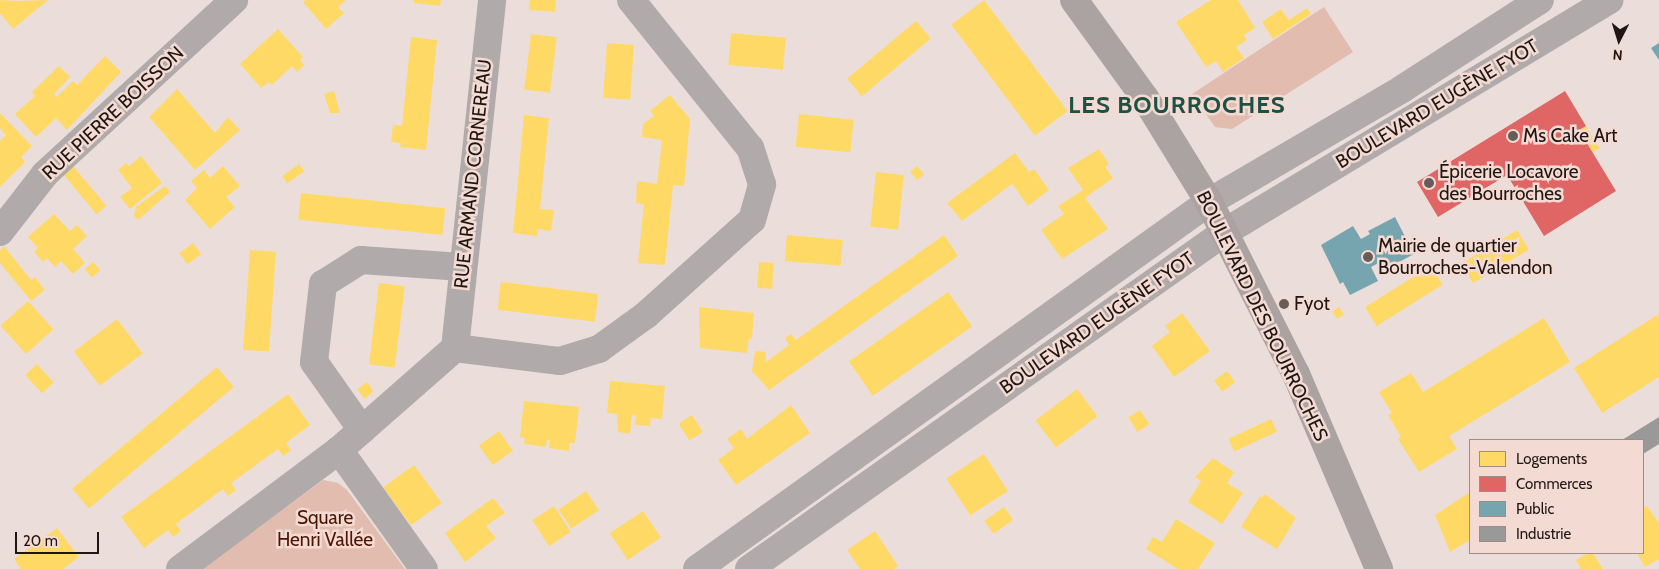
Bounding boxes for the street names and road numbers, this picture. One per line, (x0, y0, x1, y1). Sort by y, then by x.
street label: BOULEVARD EUGÈNE FYOT (1332, 34, 1542, 174)
street label: RUE PIERRE BOISSON (38, 42, 188, 184)
street label: RUE ARMAND CORNEREAU (450, 58, 496, 290)
street label: BOULEVARD DES BOURROCHES (1191, 187, 1333, 445)
street label: BOULEVARD EUGÈNE FYOT (995, 247, 1199, 399)

